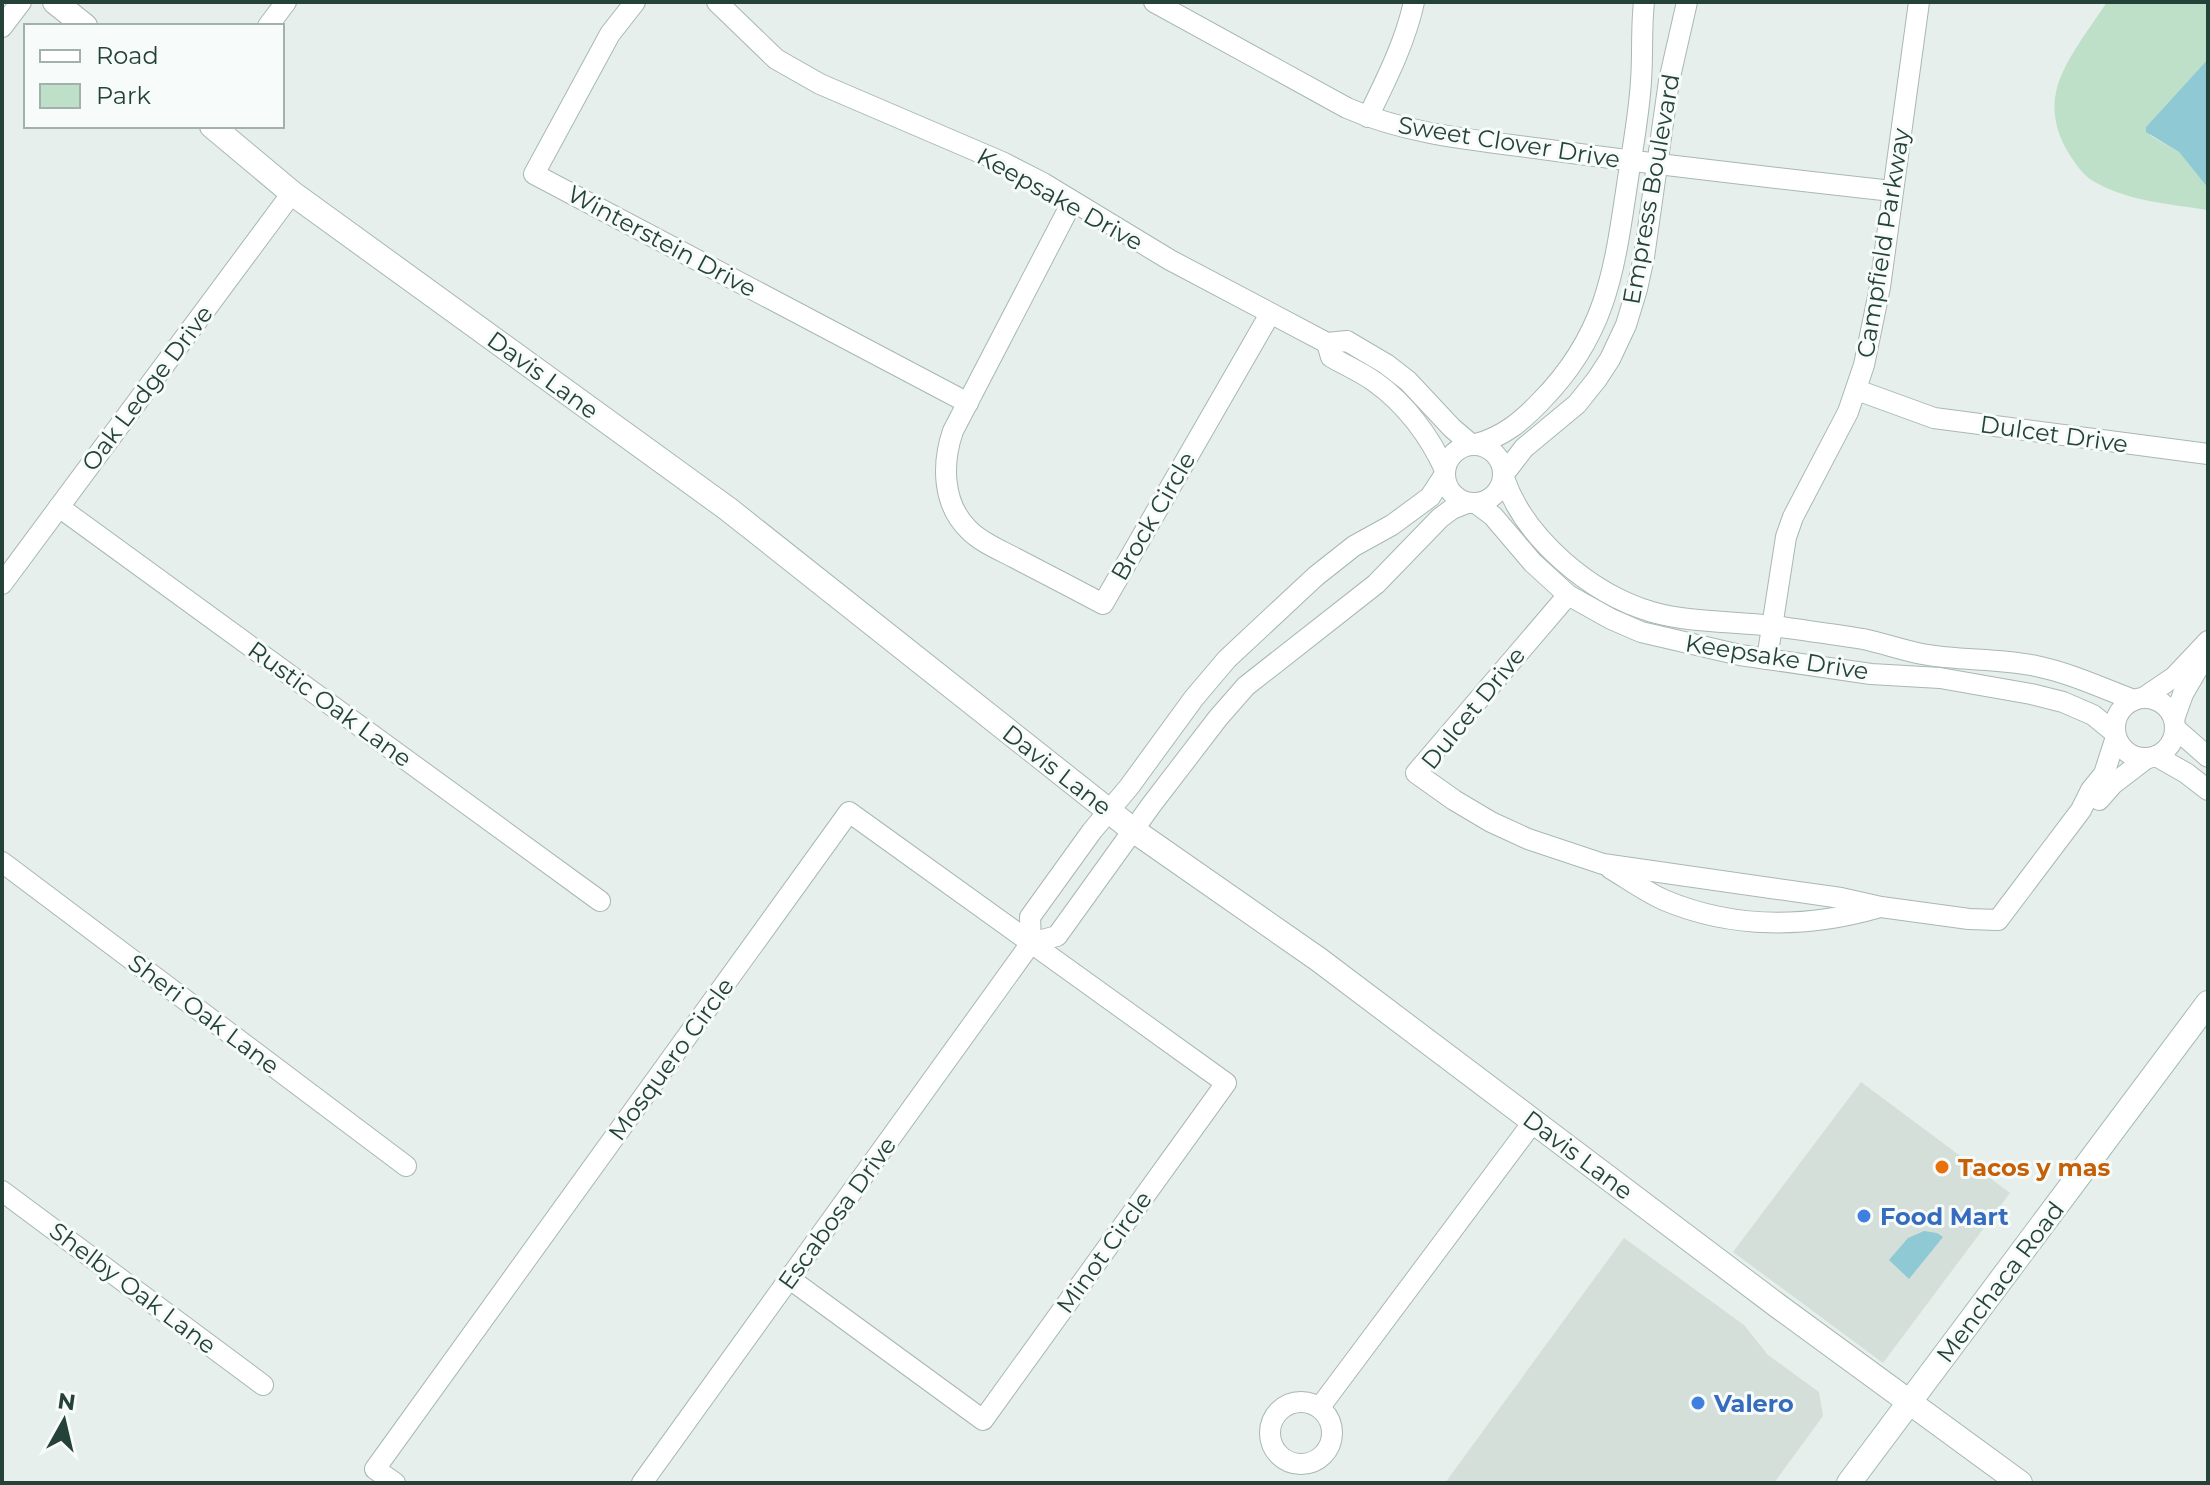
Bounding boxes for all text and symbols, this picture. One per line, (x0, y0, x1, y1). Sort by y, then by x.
legend (24, 24, 284, 128)
text: Road (96, 41, 159, 70)
street label: Empress Boulevard (1616, 71, 1686, 307)
text: Park (96, 81, 151, 110)
street label: Sweet Clover Drive (1396, 110, 1622, 174)
street label: Campfield Parkway (1851, 126, 1915, 360)
street label: Keepsake Drive (972, 141, 1148, 257)
street label: Winterstein Drive (563, 179, 761, 303)
street label: Oak Ledge Drive (75, 300, 219, 476)
street label: Davis Lane (482, 325, 604, 425)
street label: Dulcet Drive (1978, 409, 2130, 459)
street label: Brock Circle (1105, 447, 1201, 585)
street label: Keepsake Drive (1683, 628, 1871, 686)
street label: Rustic Oak Lane (243, 635, 417, 773)
street label: Dulcet Drive (1415, 641, 1531, 775)
street label: Davis Lane (997, 718, 1117, 822)
street label: Sheri Oak Lane (123, 948, 285, 1080)
street label: Mosquero Circle (602, 972, 740, 1146)
street label: Davis Lane (1517, 1104, 1639, 1206)
street label: Escabosa Drive (772, 1131, 902, 1295)
place label: Tacos y mas (1958, 1153, 2110, 1182)
marker: Tacos y mas (1933, 1158, 1951, 1176)
street label: Minot Circle (1050, 1185, 1158, 1319)
street label: Menchaca Road (1930, 1196, 2070, 1368)
place label: Food Mart (1880, 1202, 2009, 1231)
marker: Food Mart (1855, 1207, 1873, 1225)
street label: Shelby Oak Lane (44, 1216, 222, 1360)
north arrow (24, 1381, 104, 1461)
text: N (56, 1387, 77, 1416)
place label: Valero (1713, 1389, 1794, 1418)
marker: Valero (1689, 1394, 1707, 1412)

